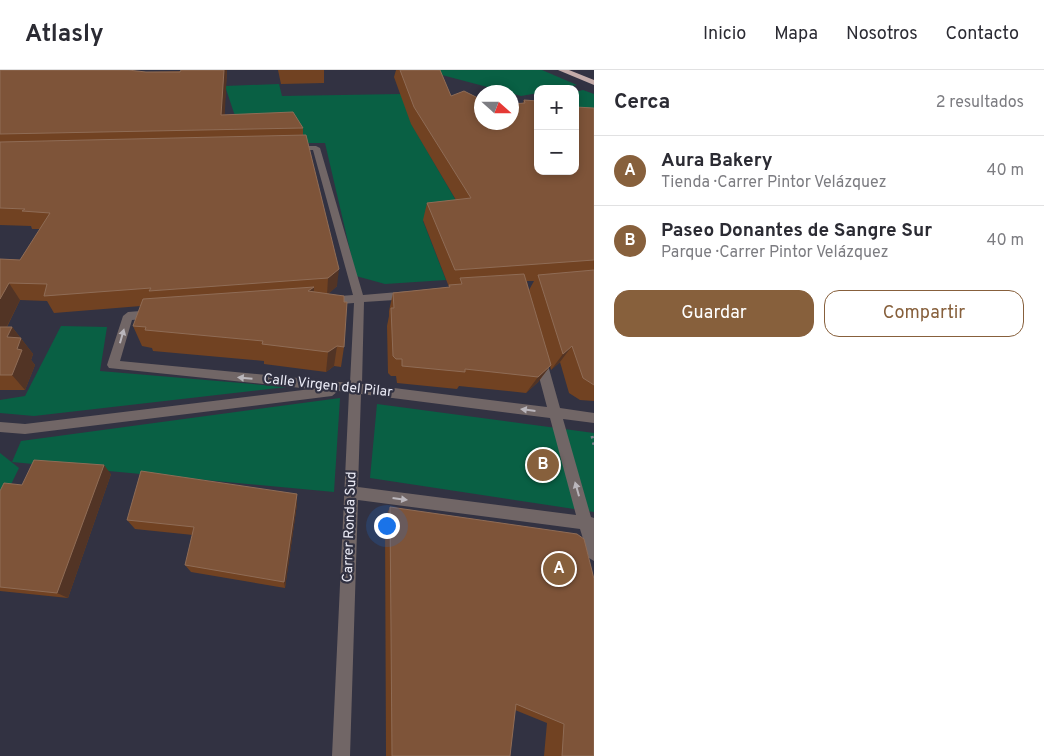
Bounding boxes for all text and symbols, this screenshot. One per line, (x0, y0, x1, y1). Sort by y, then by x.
text: Atlasly (25, 20, 104, 50)
text: Inicio (703, 23, 746, 46)
text: Mapa (774, 23, 818, 46)
text: Nosotros (846, 23, 918, 46)
text: Contacto (946, 23, 1019, 46)
north arrow (474, 85, 519, 130)
map controls (534, 85, 579, 175)
button: + (534, 85, 579, 130)
text: Cerca (614, 89, 670, 116)
text: 2 resultados (936, 93, 1024, 113)
button: − (534, 130, 579, 175)
text: Aura Bakery (661, 149, 773, 173)
text: A (624, 161, 636, 181)
text: 40 m (986, 161, 1024, 181)
text: Tienda · Carrer Pintor Velázquez (661, 173, 887, 193)
text: Paseo Donantes de Sangre Sur (661, 219, 932, 243)
text: B (624, 231, 636, 251)
text: 40 m (986, 231, 1024, 251)
text: Parque · Carrer Pintor Velázquez (661, 243, 888, 263)
button: Guardar (614, 290, 814, 337)
button: Compartir (824, 290, 1024, 337)
one-way arrow (118, 329, 126, 344)
street label: Calle Virgen del Pilar (263, 371, 394, 401)
one-way arrow (237, 373, 253, 381)
one-way arrow (520, 406, 536, 414)
pin: B (527, 446, 559, 484)
street label: Carrer Ronda Sud (340, 471, 360, 583)
one-way arrow (572, 481, 580, 496)
one-way arrow (392, 496, 408, 504)
your location (374, 513, 400, 539)
pin: A (543, 550, 575, 588)

